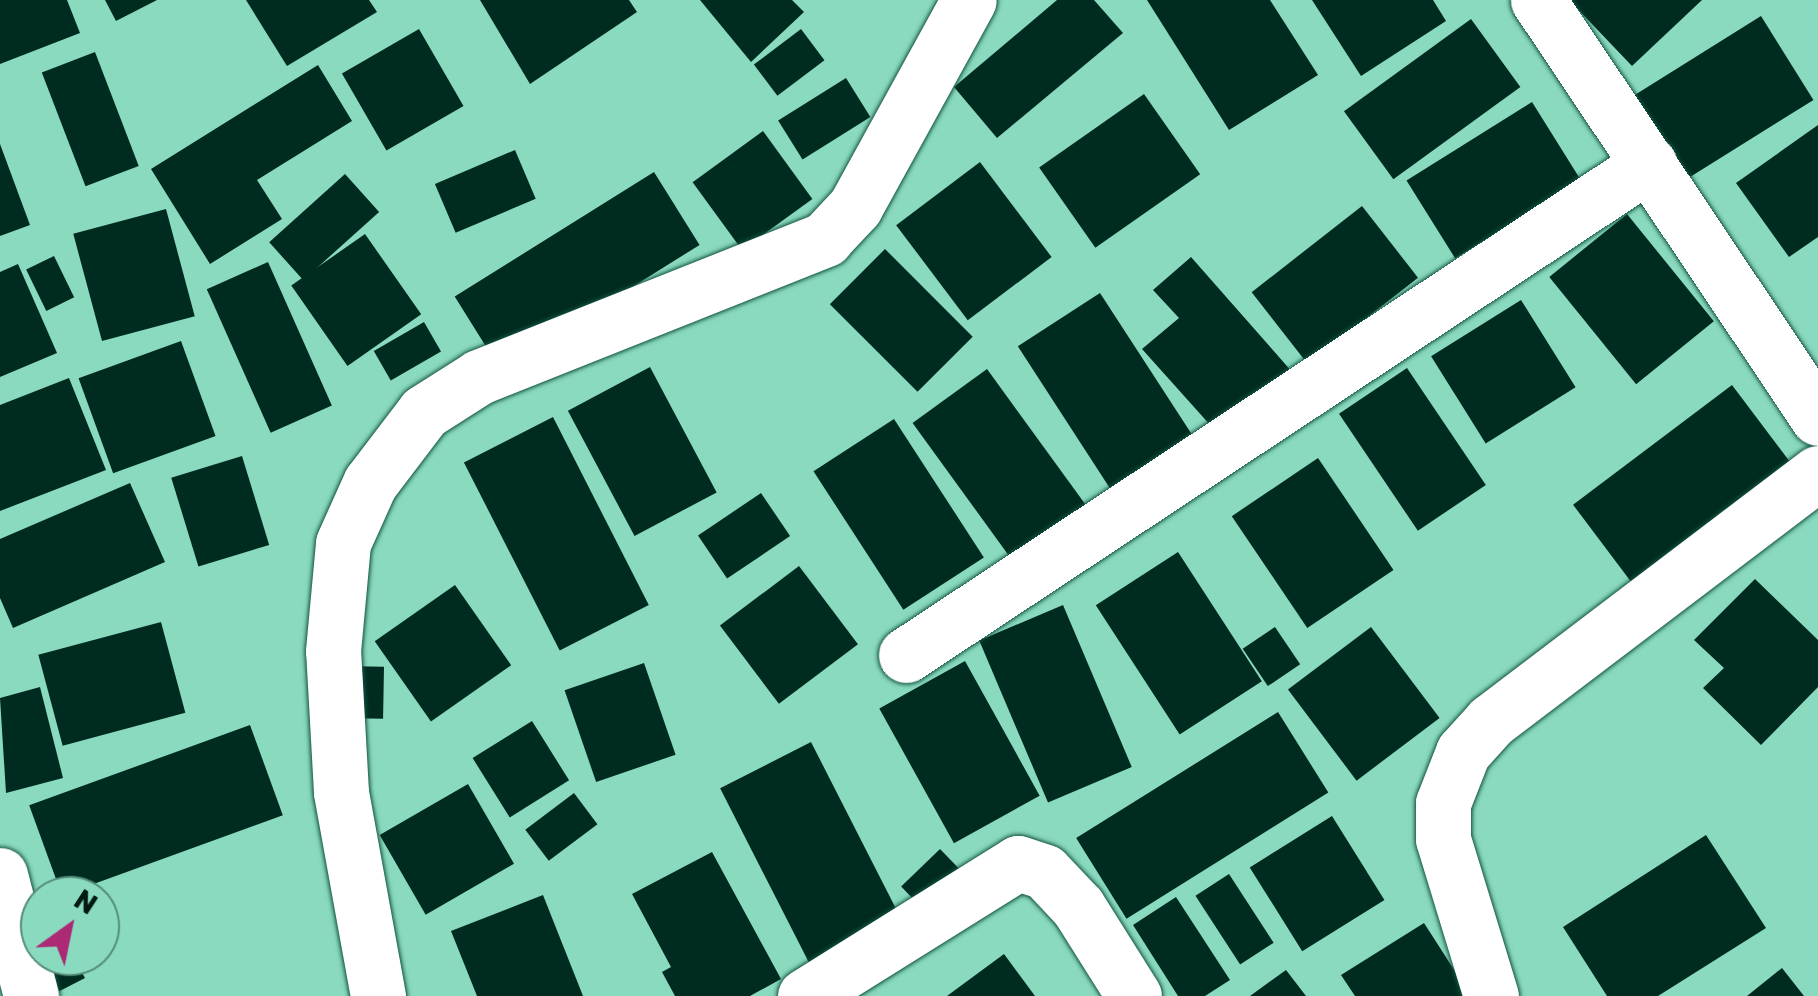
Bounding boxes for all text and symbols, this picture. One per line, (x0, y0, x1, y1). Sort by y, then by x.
north arrow (20, 876, 120, 976)
text: N (68, 883, 103, 921)

